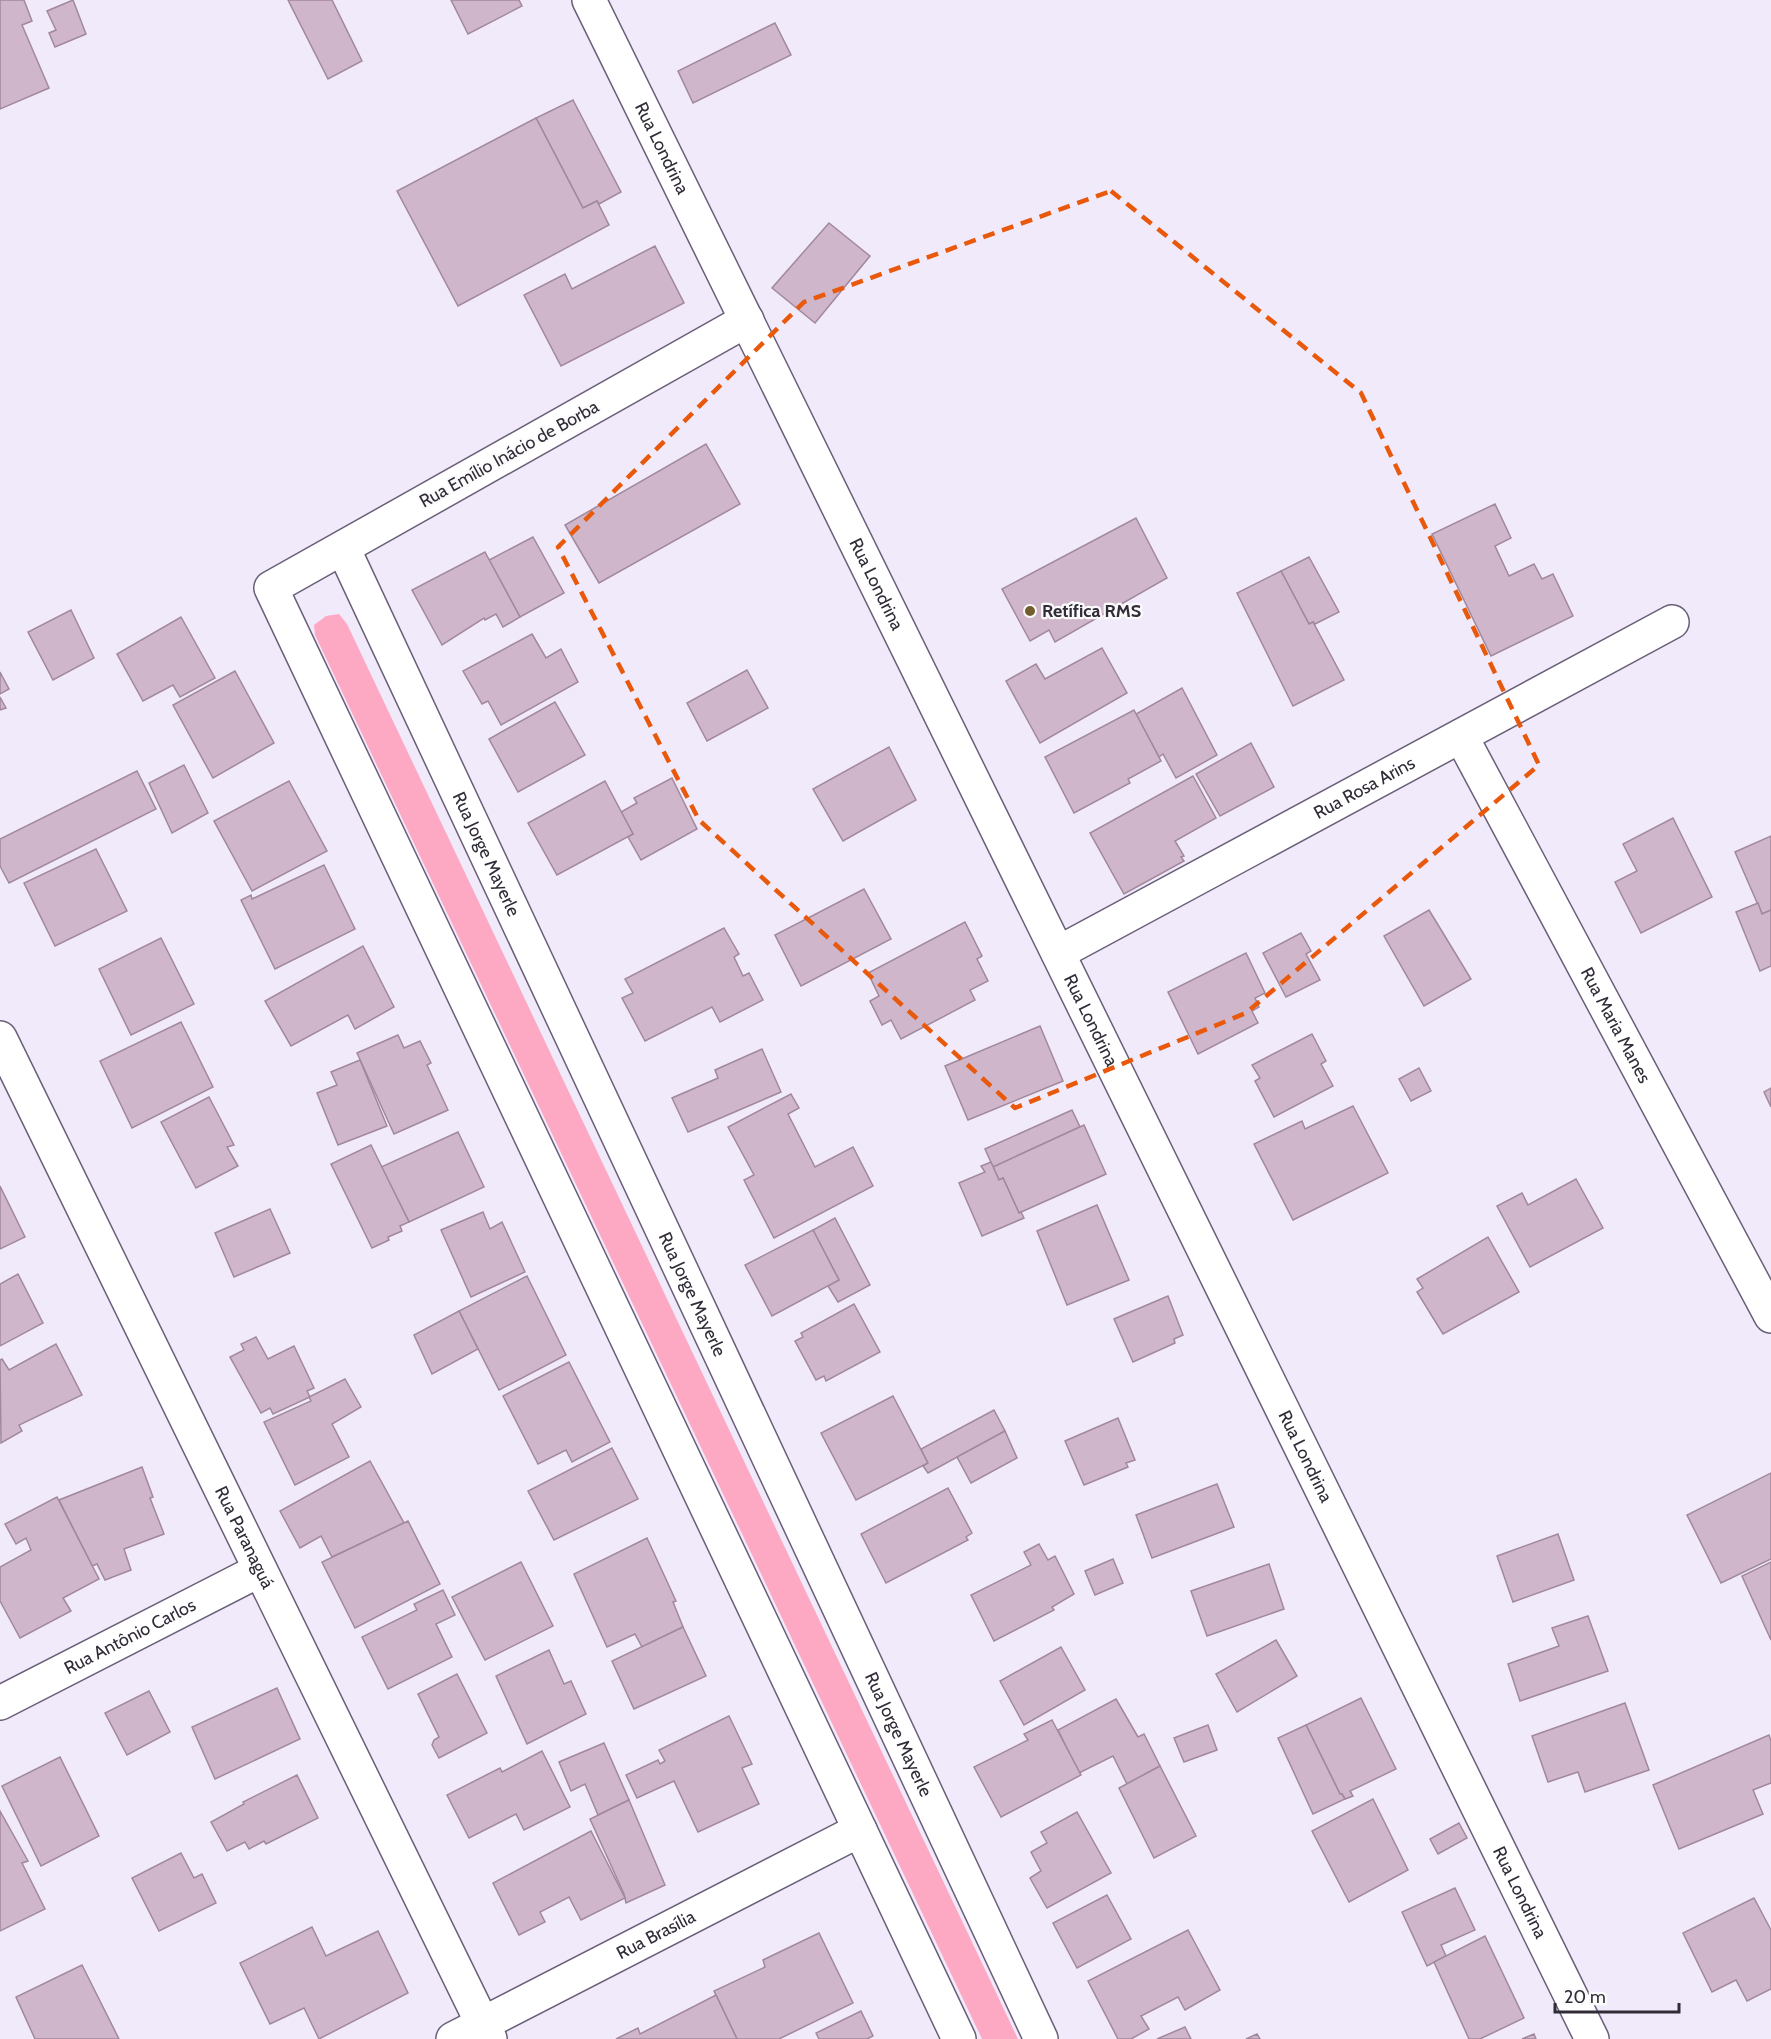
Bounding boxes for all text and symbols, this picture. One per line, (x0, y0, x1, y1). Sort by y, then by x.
street label: Rua Londrina (630, 98, 694, 198)
street label: Rua Emílio Inácio de Borba (416, 395, 603, 512)
street label: Rua Londrina (844, 535, 908, 634)
place label: Retífica RMS (1042, 600, 1141, 622)
marker: Retífica RMS (1023, 604, 1037, 618)
street label: Rua Rosa Arins (1310, 752, 1419, 824)
street label: Rua Jorge Mayerle (448, 788, 525, 920)
street label: Rua Maria Manes (1576, 964, 1655, 1087)
street label: Rua Londrina (1059, 971, 1123, 1070)
street label: Rua Jorge Mayerle (654, 1229, 731, 1360)
street label: Rua Londrina (1273, 1407, 1337, 1506)
street label: Rua Paranaguá (210, 1483, 279, 1593)
street label: Rua Antônio Carlos (61, 1594, 199, 1679)
street label: Rua Jorge Mayerle (860, 1669, 937, 1800)
street label: Rua Londrina (1488, 1843, 1552, 1942)
street label: Rua Brasília (613, 1905, 699, 1964)
scale bar (1555, 1976, 1680, 2014)
text: 20 m (1564, 1986, 1606, 2008)

